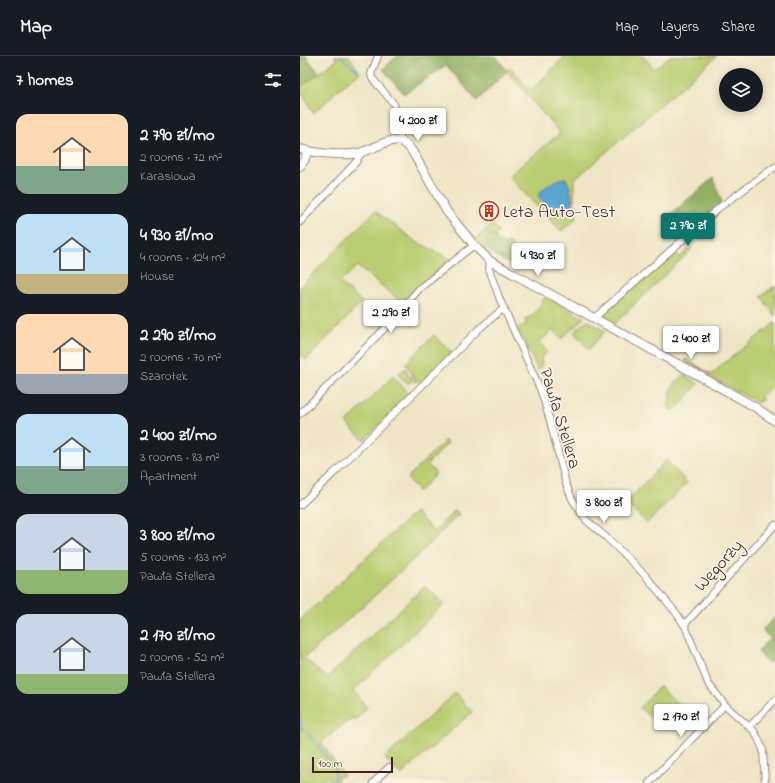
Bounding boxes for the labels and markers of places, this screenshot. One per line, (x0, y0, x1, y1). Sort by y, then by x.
pin: 4 200 zł (377, 108, 459, 142)
building icon: Leta Auto-Test (478, 200, 500, 222)
place label: Leta Auto-Test (503, 200, 615, 226)
pin: 2 790 zł (647, 213, 729, 247)
pin: 4 930 zł (497, 243, 579, 277)
pin: 2 290 zł (350, 300, 432, 334)
pin: 2 400 zł (650, 326, 732, 360)
pin: 3 800 zł (563, 490, 645, 524)
pin: 2 170 zł (640, 704, 722, 738)

